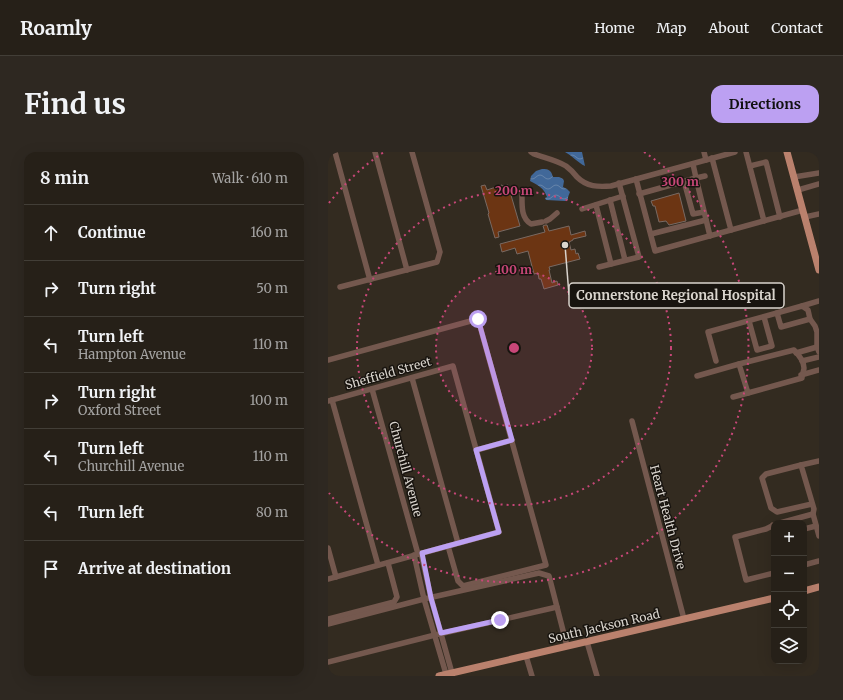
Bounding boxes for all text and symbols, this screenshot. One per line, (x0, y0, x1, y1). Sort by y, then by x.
text: Roamly (20, 16, 92, 40)
text: Home (594, 19, 635, 37)
text: Map (657, 19, 686, 37)
text: About (708, 19, 749, 37)
text: Contact (771, 19, 823, 37)
button: Directions (711, 85, 819, 123)
text: Find us (24, 86, 126, 122)
text: 8 min (40, 167, 89, 189)
text: Walk · 610 m (212, 170, 288, 187)
text: 300 m (661, 174, 699, 189)
text: 200 m (495, 183, 533, 198)
icon: ahead (40, 222, 62, 244)
text: Continue (78, 223, 146, 242)
text: 160 m (250, 224, 288, 241)
text: 100 m (496, 262, 532, 277)
icon: right (40, 278, 62, 300)
text: Turn right (78, 279, 156, 298)
text: 50 m (256, 280, 288, 297)
callout: Connerstone Regional Hospital (569, 283, 784, 308)
text: Connerstone Regional Hospital (576, 287, 776, 304)
route start (469, 310, 487, 328)
text: Turn left (78, 327, 144, 346)
icon: left (40, 334, 62, 356)
text: 110 m (253, 336, 288, 353)
centre of rings (507, 341, 521, 355)
text: Hampton Avenue (78, 346, 186, 363)
street label: Sheffield Street (343, 353, 433, 392)
text: Turn right (78, 383, 156, 402)
icon: right (40, 390, 62, 412)
text: 100 m (250, 392, 288, 409)
text: Oxford Street (78, 402, 161, 419)
street label: Churchill Avenue (386, 420, 426, 518)
text: Turn left (78, 439, 144, 458)
icon: left (40, 446, 62, 468)
text: 110 m (253, 448, 288, 465)
text: Churchill Avenue (78, 458, 184, 475)
street label: Heart Health Drive (647, 463, 689, 571)
icon: left (40, 502, 62, 524)
text: Turn left (78, 503, 144, 522)
text: 80 m (256, 504, 288, 521)
map controls (771, 520, 807, 664)
button: + (771, 520, 807, 556)
button: − (771, 556, 807, 592)
icon: arrive (40, 558, 62, 580)
text: Arrive at destination (78, 559, 231, 578)
button: locate (771, 592, 807, 628)
street label: South Jackson Road (547, 606, 661, 646)
route end (491, 611, 509, 629)
button: layers (771, 628, 807, 664)

